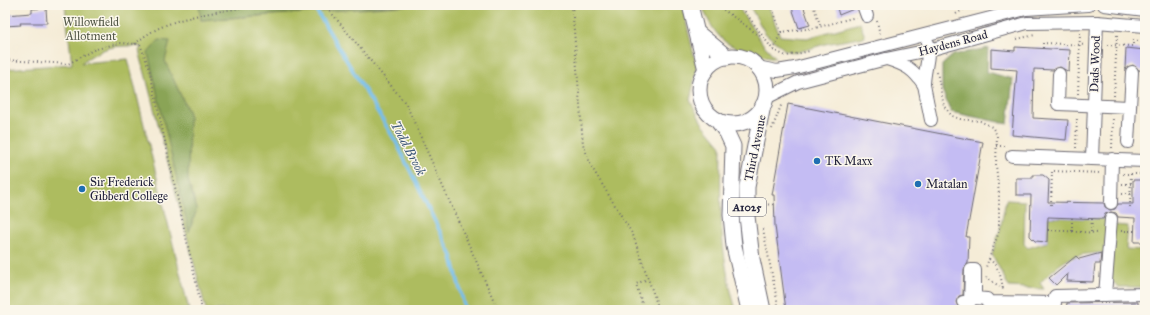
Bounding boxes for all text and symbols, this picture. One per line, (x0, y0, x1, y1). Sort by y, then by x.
park label: Willowfield Allotment (63, 15, 119, 43)
street label: Haydens Road (917, 27, 989, 59)
street label: Dads Wood (1087, 35, 1103, 93)
street label: Third Avenue (741, 114, 769, 182)
water label: Todd Brook (387, 118, 429, 179)
place label: TK Maxx (825, 154, 873, 168)
marker: TK Maxx (812, 156, 822, 166)
place label: Sir Frederick Gibberd College (90, 175, 168, 204)
place label: Matalan (926, 177, 968, 191)
marker: Matalan (913, 179, 923, 189)
marker: Sir Frederick Gibberd College (77, 184, 87, 194)
road number: A1025 (728, 198, 766, 216)

